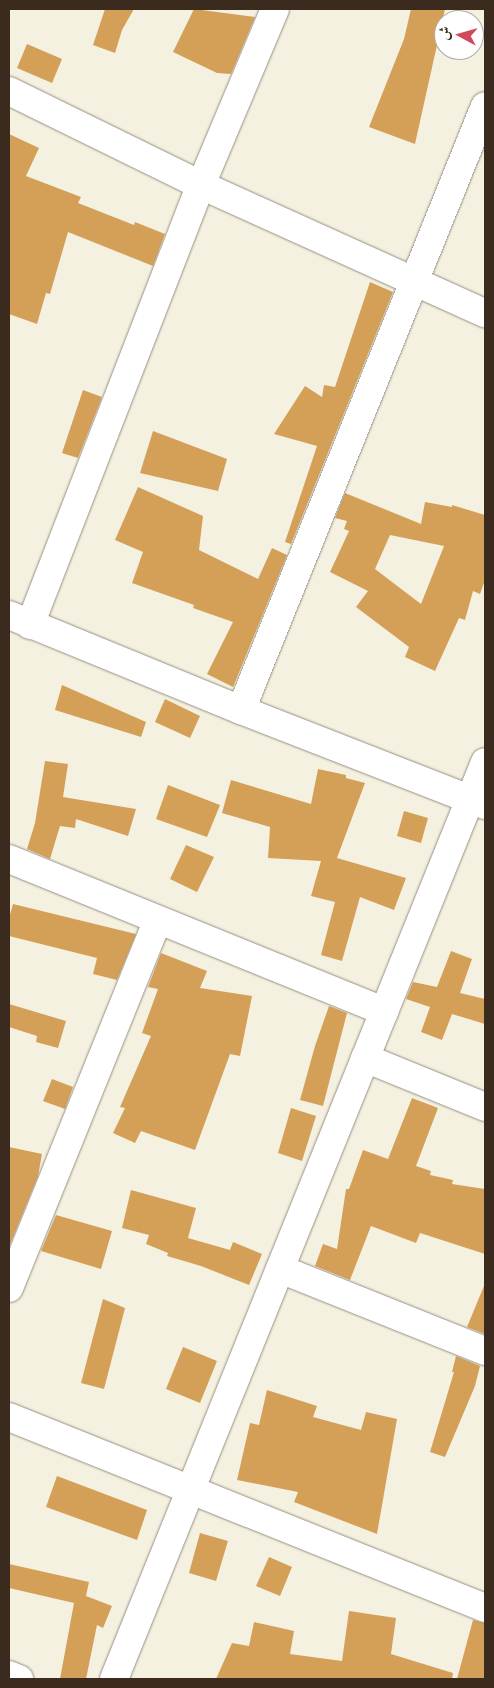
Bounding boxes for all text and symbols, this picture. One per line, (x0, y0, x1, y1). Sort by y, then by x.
north arrow (434, 10, 484, 60)
text: ش (435, 26, 454, 41)

